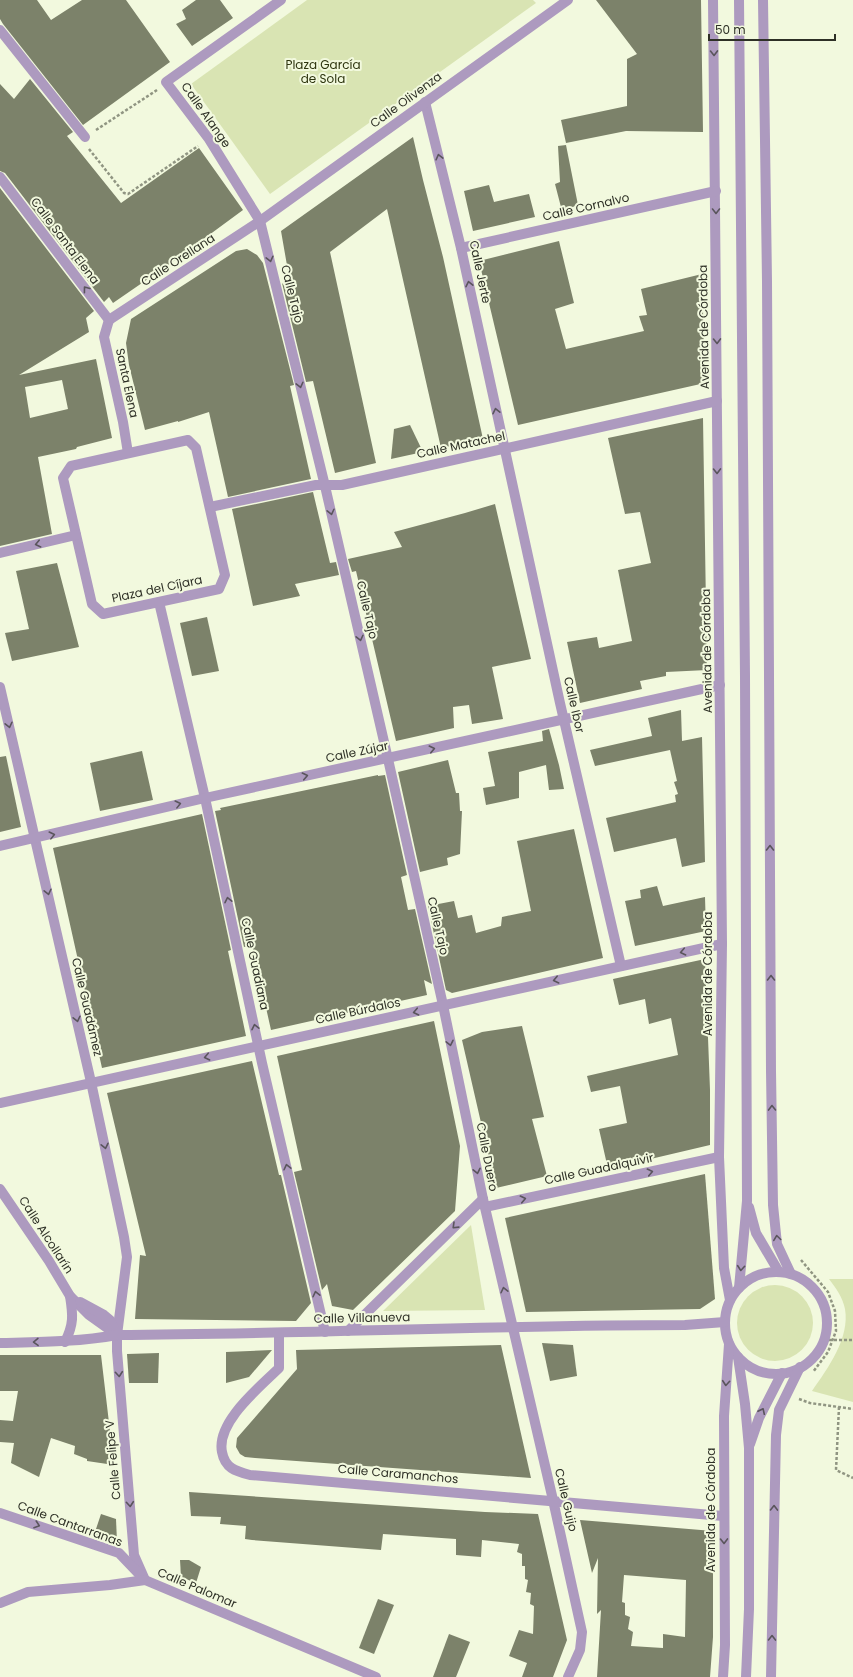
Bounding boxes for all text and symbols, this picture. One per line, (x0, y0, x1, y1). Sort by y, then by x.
scale bar (709, 16, 835, 42)
text: 50 m (715, 21, 746, 38)
one-way arrow (710, 50, 718, 56)
park label: Plaza García de Sola (285, 56, 361, 87)
street label: Calle Olivenza (366, 68, 445, 131)
street label: Calle Alange (178, 79, 235, 151)
one-way arrow (435, 154, 444, 161)
street label: Calle Cornalvo (541, 188, 631, 225)
street label: Calle Santa Elena (27, 194, 104, 288)
one-way arrow (712, 208, 720, 214)
street label: Calle Orellana (137, 229, 218, 290)
street label: Calle Jerte (466, 239, 495, 305)
one-way arrow (265, 256, 273, 262)
street label: Calle Tajo (277, 263, 308, 325)
street label: Avenida de Córdoba (694, 265, 713, 389)
one-way arrow (465, 280, 474, 287)
one-way arrow (83, 287, 90, 294)
one-way arrow (713, 338, 721, 344)
street label: Santa Elena (112, 346, 143, 419)
one-way arrow (296, 382, 304, 388)
one-way arrow (492, 408, 500, 414)
street label: Calle Matachel (415, 427, 507, 462)
one-way arrow (713, 468, 721, 474)
one-way arrow (326, 508, 334, 515)
one-way arrow (35, 540, 41, 548)
street label: Plaza del Cíjara (110, 571, 204, 606)
street label: Calle Tajo (353, 579, 382, 641)
street label: Avenida de Córdoba (697, 589, 716, 713)
one-way arrow (355, 634, 364, 641)
street label: Calle Ibor (560, 675, 589, 735)
one-way arrow (4, 722, 12, 728)
street label: Calle Zújar (324, 736, 390, 766)
one-way arrow (429, 745, 435, 753)
one-way arrow (302, 773, 308, 781)
one-way arrow (175, 801, 181, 809)
one-way arrow (48, 831, 55, 840)
one-way arrow (766, 845, 774, 851)
one-way arrow (43, 889, 51, 895)
street label: Calle Tajo (424, 895, 453, 957)
one-way arrow (224, 897, 232, 903)
street label: Avenida de Córdoba (699, 912, 716, 1036)
street label: Calle Guadiana (237, 916, 274, 1012)
one-way arrow (680, 948, 687, 956)
street label: Calle Guadámez (68, 956, 107, 1058)
one-way arrow (553, 975, 560, 983)
one-way arrow (767, 975, 775, 981)
street label: Calle Búrdalos (314, 993, 402, 1028)
one-way arrow (413, 1007, 419, 1015)
one-way arrow (72, 1016, 80, 1022)
one-way arrow (252, 1024, 260, 1030)
one-way arrow (446, 1040, 454, 1047)
one-way arrow (204, 1053, 210, 1061)
one-way arrow (768, 1105, 776, 1111)
street label: Calle Duero (472, 1121, 503, 1193)
one-way arrow (100, 1143, 108, 1149)
street label: Calle Guadalquivir (543, 1149, 656, 1188)
one-way arrow (283, 1164, 291, 1170)
one-way arrow (472, 1167, 481, 1174)
one-way arrow (647, 1168, 654, 1176)
street label: Calle Alcollarín (15, 1193, 78, 1277)
one-way arrow (520, 1196, 527, 1204)
one-way arrow (452, 1221, 460, 1229)
one-way arrow (773, 1235, 782, 1241)
one-way arrow (736, 1265, 745, 1271)
one-way arrow (500, 1287, 508, 1293)
one-way arrow (313, 1291, 321, 1297)
street label: Calle Villanueva (314, 1308, 410, 1327)
one-way arrow (33, 1338, 39, 1346)
one-way arrow (114, 1371, 123, 1377)
one-way arrow (722, 1380, 731, 1386)
one-way arrow (757, 1408, 765, 1415)
street label: Calle Felipe V (101, 1419, 124, 1501)
street label: Avenida de Córdoba (702, 1448, 719, 1572)
street label: Calle Caramanchos (337, 1460, 459, 1487)
street label: Calle Guijo (551, 1467, 582, 1534)
street label: Calle Cantarranas (15, 1497, 125, 1550)
one-way arrow (125, 1501, 134, 1507)
one-way arrow (770, 1505, 778, 1511)
one-way arrow (33, 1520, 40, 1529)
one-way arrow (720, 1538, 728, 1544)
street label: Calle Palomar (155, 1563, 240, 1612)
one-way arrow (768, 1635, 776, 1641)

